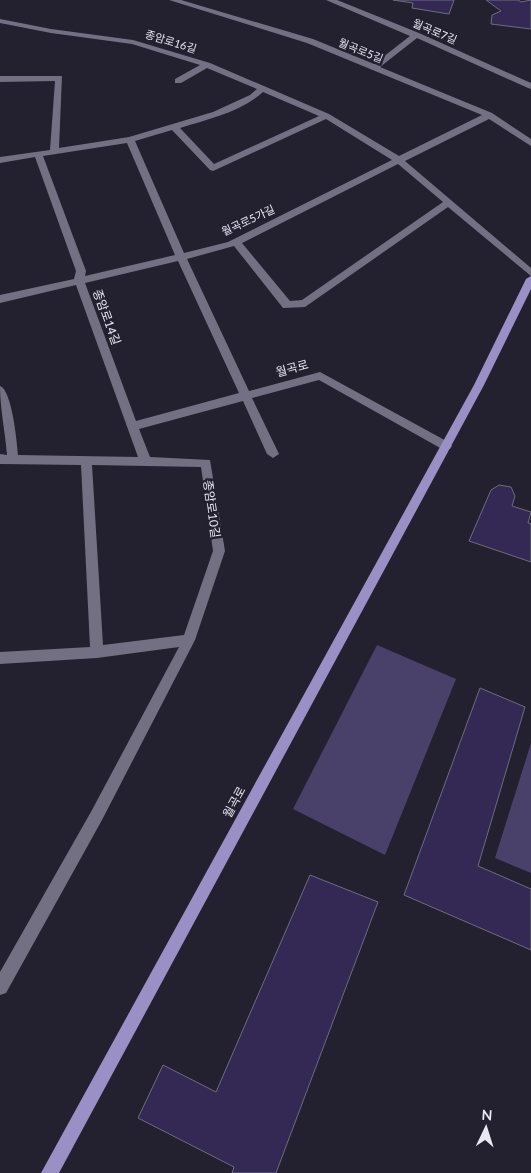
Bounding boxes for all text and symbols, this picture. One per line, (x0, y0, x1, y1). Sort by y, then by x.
street label: 월곡로7길 (411, 16, 459, 46)
street label: 종암로16길 (144, 27, 198, 55)
street label: 월곡로5길 (337, 35, 385, 65)
street label: 월곡로5가길 (219, 202, 277, 238)
street label: 종암로14길 (90, 287, 124, 347)
street label: 월곡로 (274, 356, 310, 380)
street label: 종암로10길 (201, 479, 223, 539)
street label: 월곡로 (219, 784, 249, 820)
north arrow (461, 1103, 511, 1153)
text: N (481, 1106, 493, 1123)

